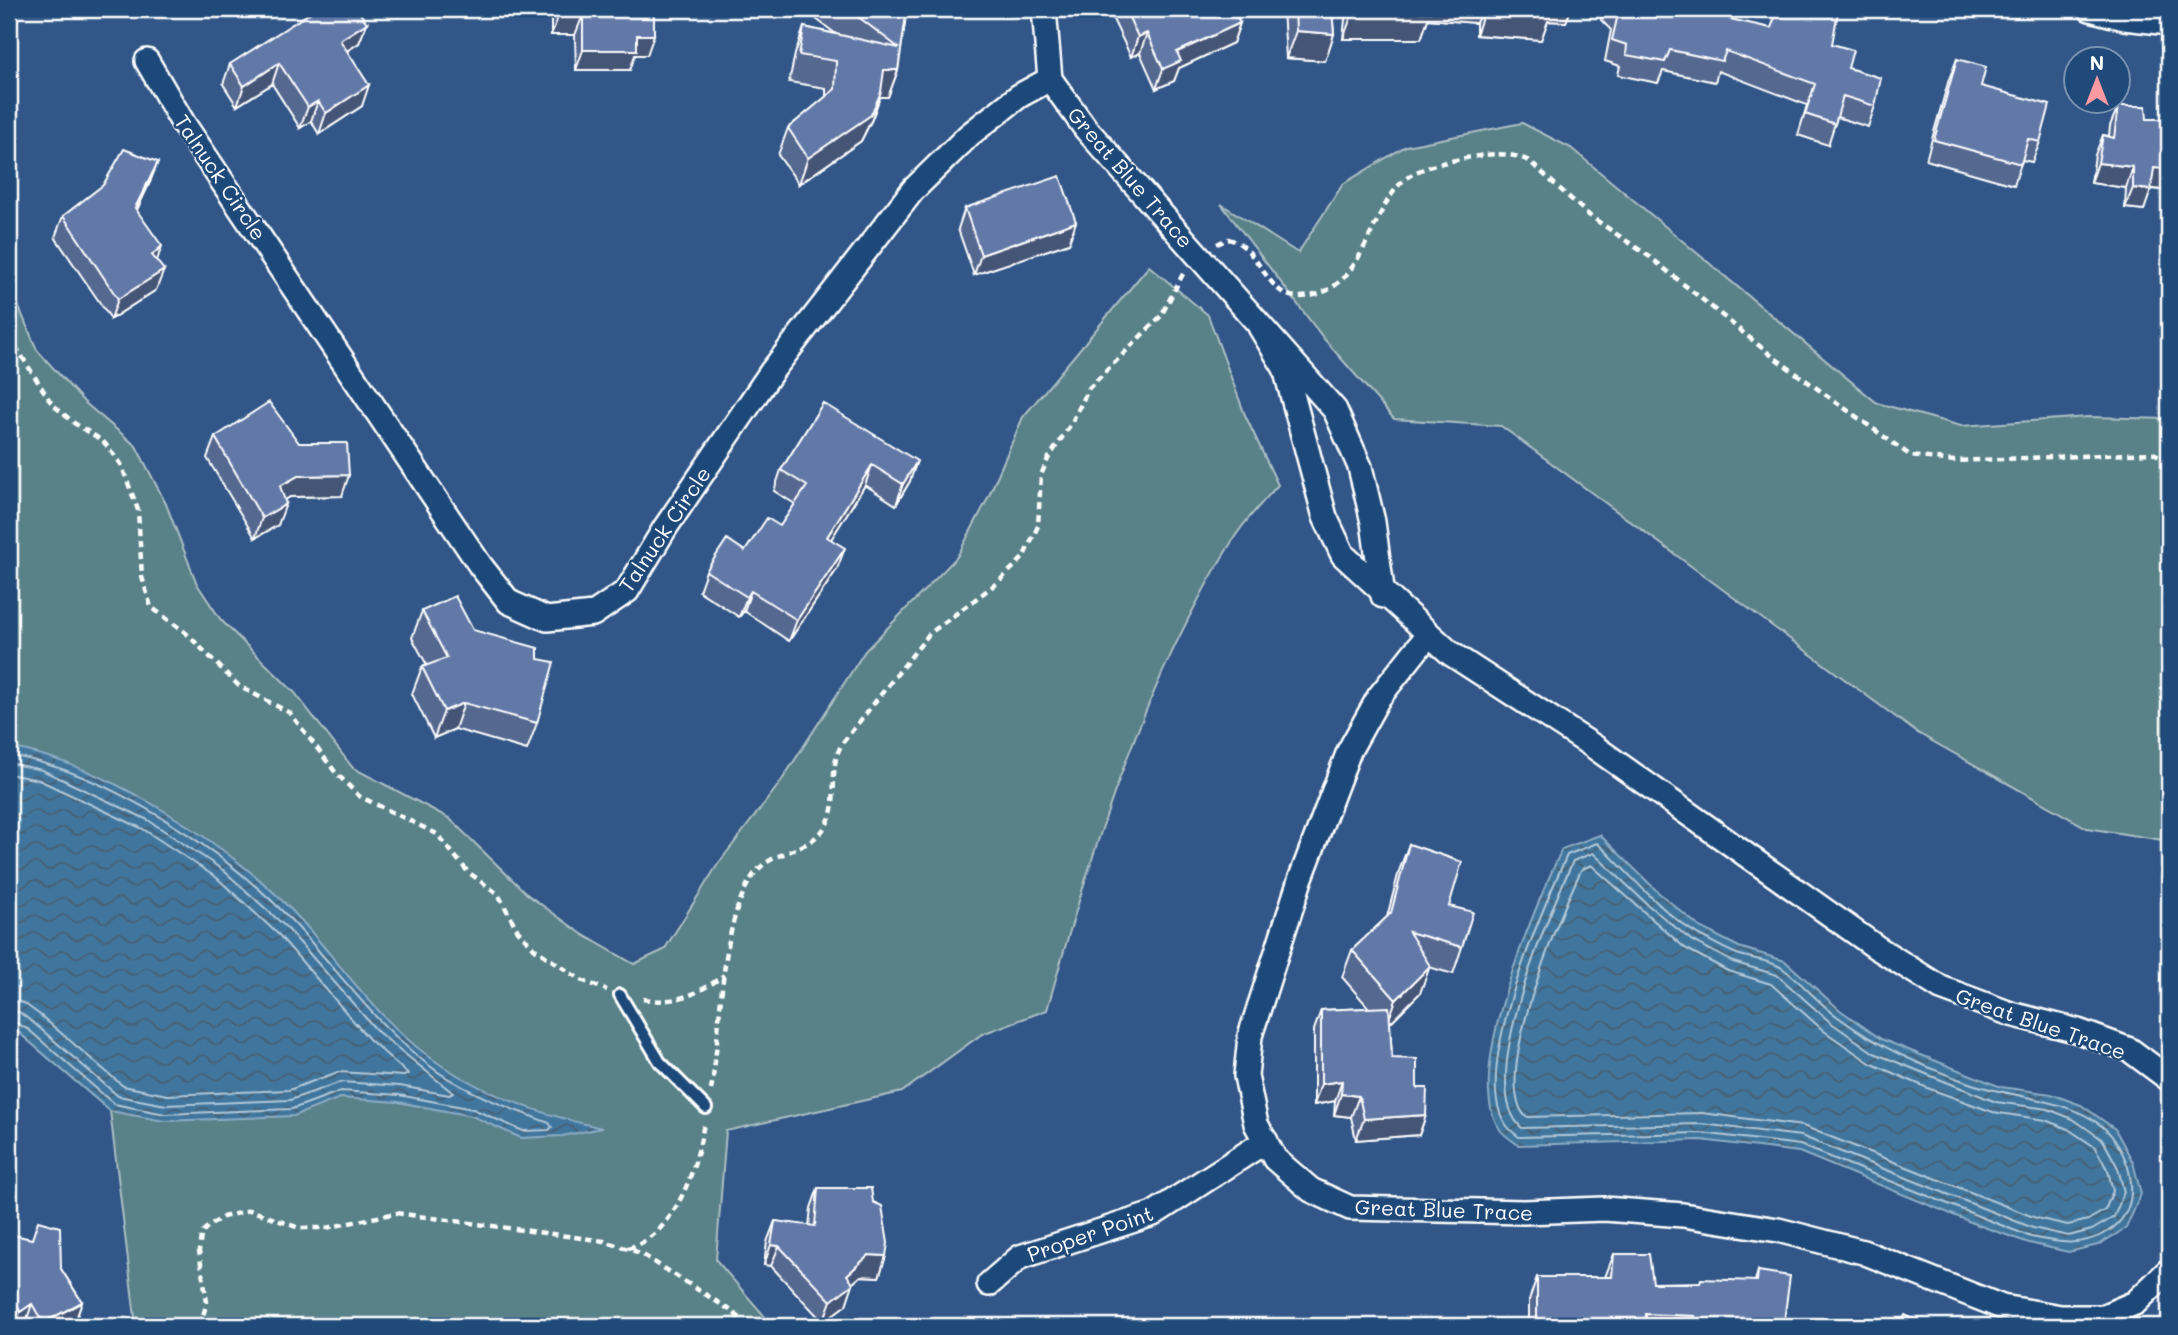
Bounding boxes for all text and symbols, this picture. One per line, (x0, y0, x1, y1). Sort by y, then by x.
north arrow (2062, 46, 2132, 116)
text: N (2090, 50, 2104, 75)
street label: Great Blue Trace (1062, 101, 1200, 253)
street label: Talnuck Circle (169, 109, 273, 245)
street label: Talnuck Circle (612, 461, 716, 597)
street label: Great Blue Trace (1952, 981, 2130, 1065)
street label: Great Blue Trace (1354, 1192, 1534, 1226)
street label: Proper Point (1023, 1199, 1157, 1267)

